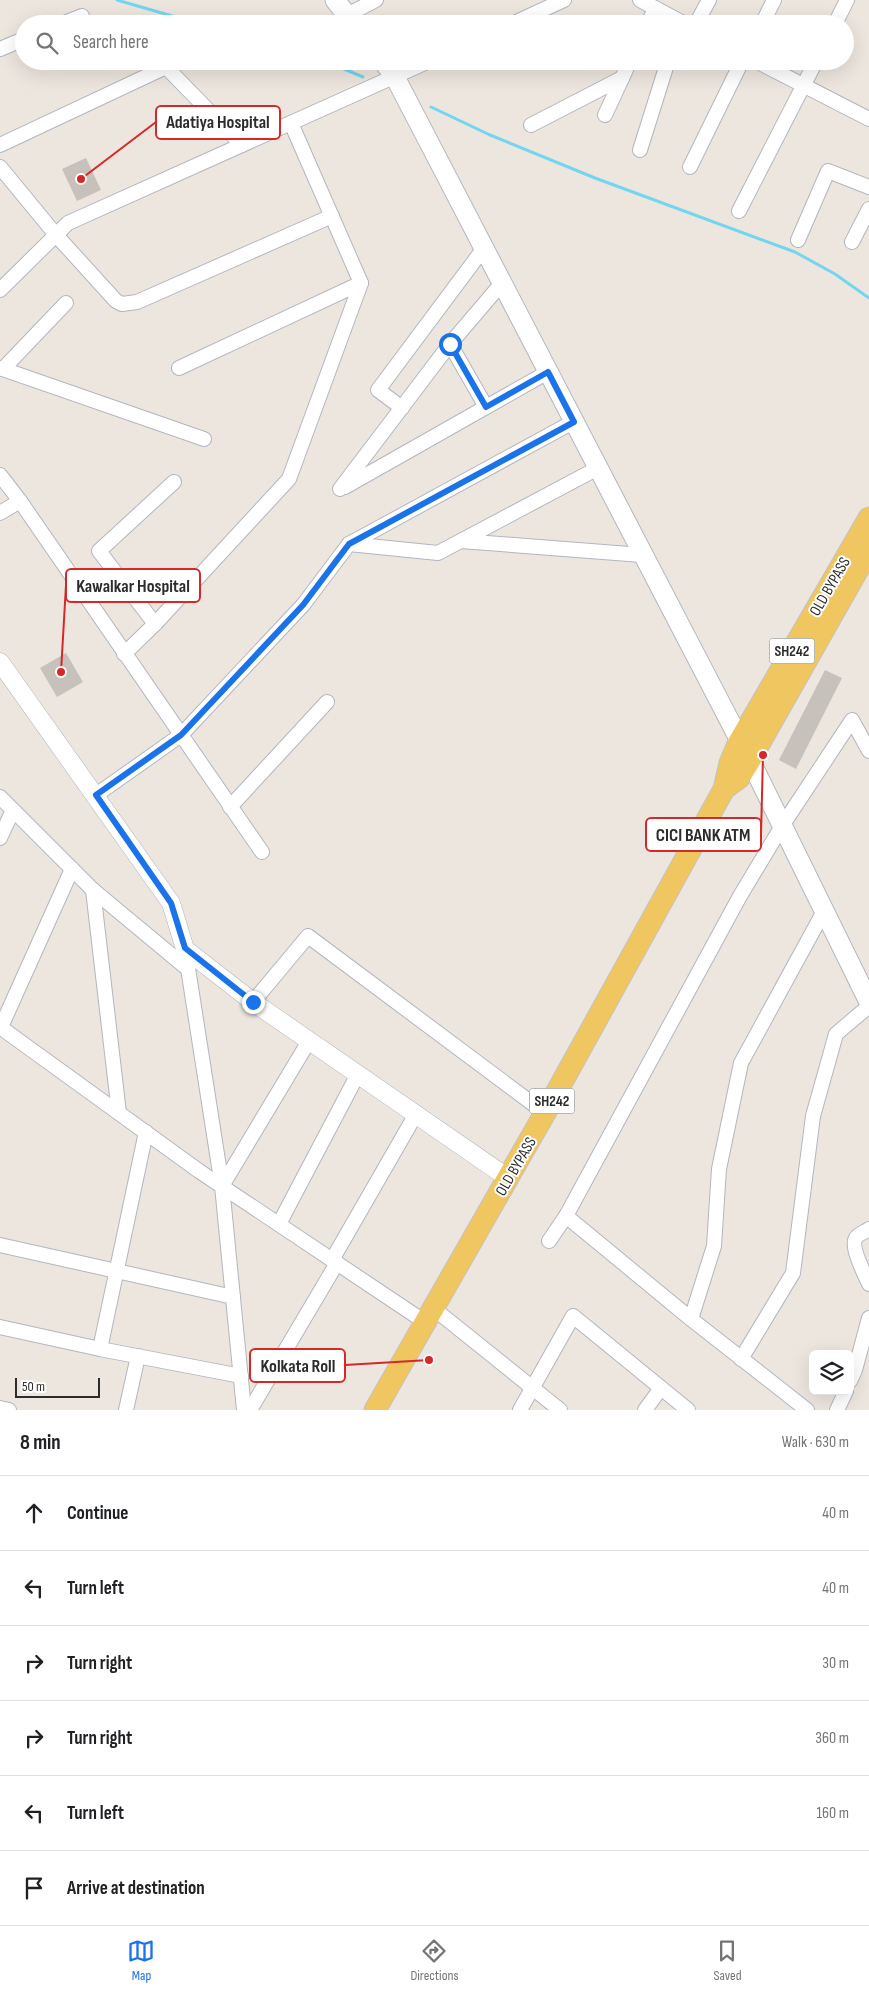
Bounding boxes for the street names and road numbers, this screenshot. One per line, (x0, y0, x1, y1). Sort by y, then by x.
street label: OLD BYPASS (806, 554, 855, 619)
road number: SH242 (770, 638, 814, 664)
road number: SH242 (530, 1088, 574, 1114)
street label: OLD BYPASS (492, 1134, 541, 1199)

